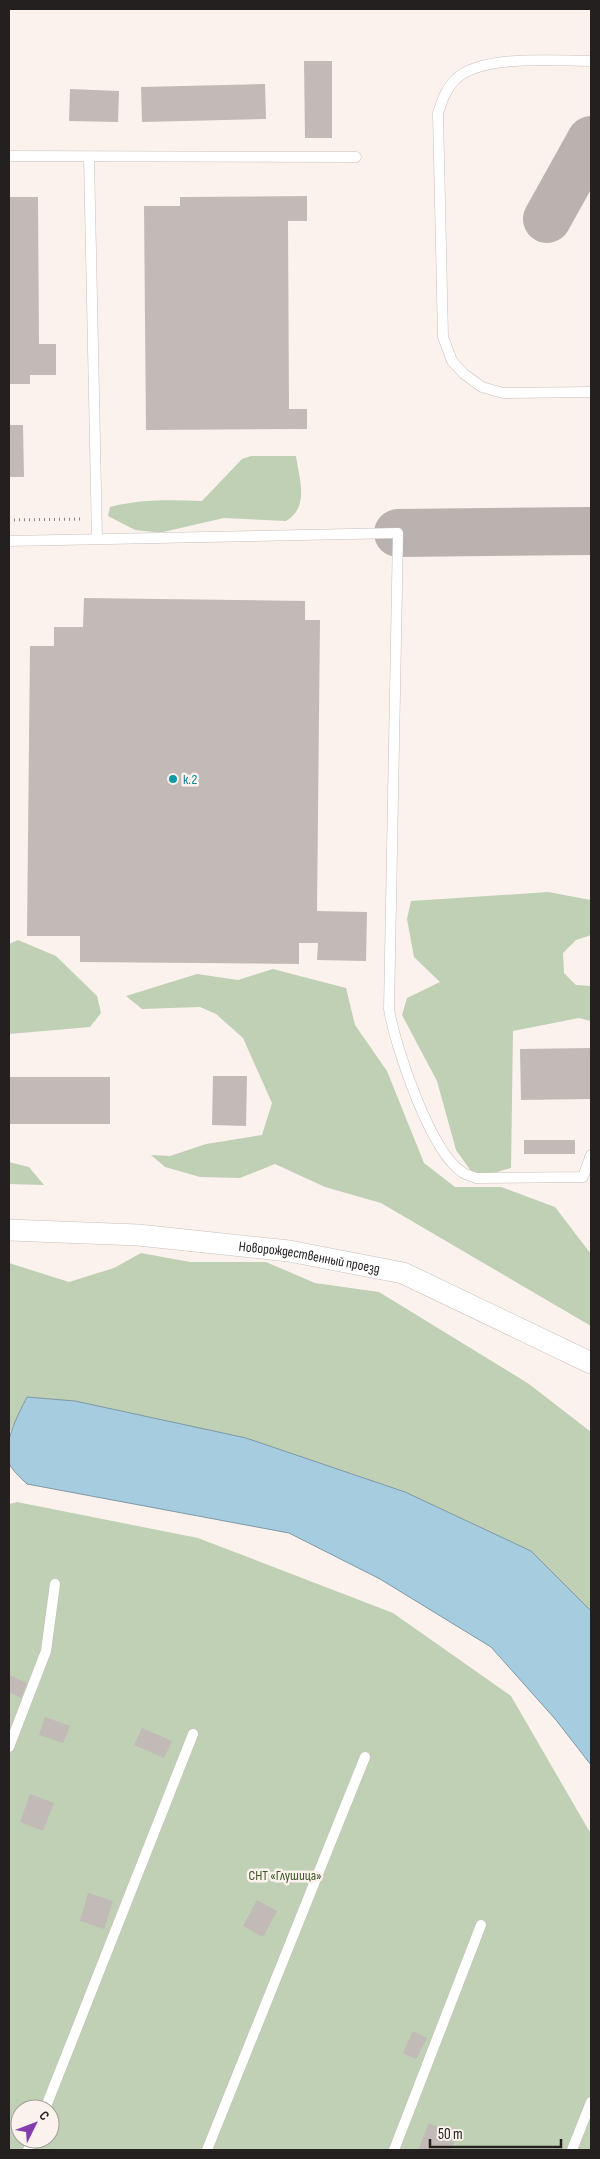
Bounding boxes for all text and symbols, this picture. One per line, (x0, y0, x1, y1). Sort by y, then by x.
place label: к.2 (183, 771, 197, 788)
marker: к.2 (167, 773, 179, 785)
street label: Новорождественный проезд (238, 1238, 381, 1277)
park label: СНТ «Глушица» (248, 1867, 322, 1884)
north arrow (10, 2099, 60, 2149)
text: С (36, 2107, 53, 2124)
scale bar (430, 2116, 561, 2148)
text: 50 m (438, 2125, 463, 2144)

